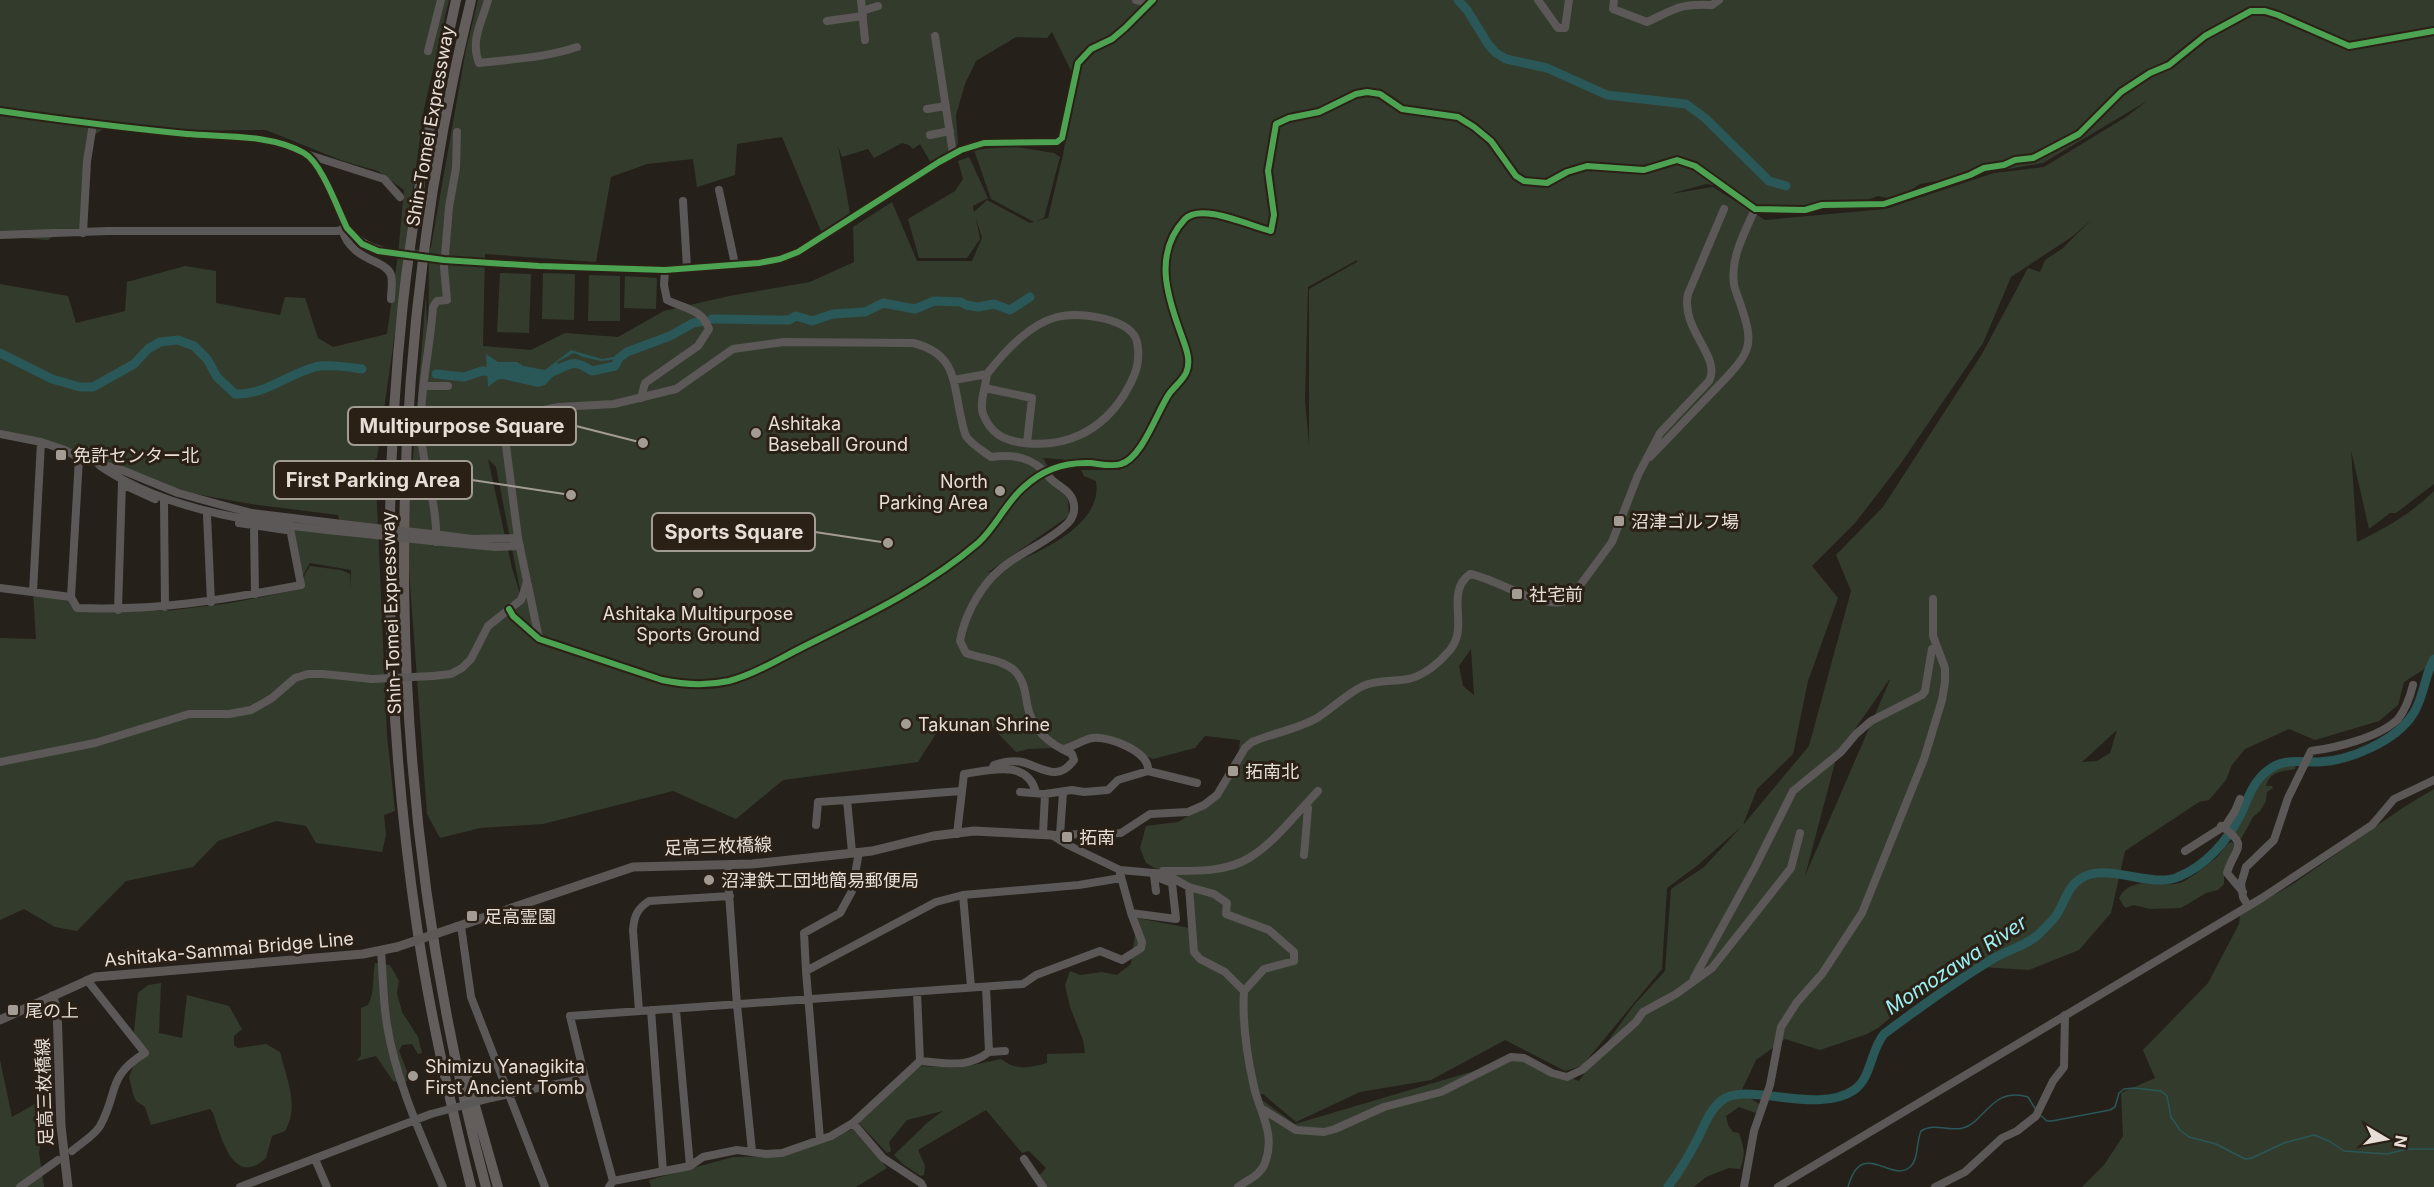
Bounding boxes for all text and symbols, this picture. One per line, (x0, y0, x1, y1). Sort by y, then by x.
street label: Shin-Tomei Expressway (402, 24, 458, 228)
callout: Multipurpose Square (348, 407, 576, 445)
place label: Ashitaka Baseball Ground (768, 413, 908, 455)
text: Multipurpose Square (360, 414, 565, 438)
marker: Ashitaka Baseball Ground (749, 426, 763, 440)
place label: 免許センター北 (73, 445, 199, 466)
marker: 免許センター北 (54, 448, 68, 462)
callout: First Parking Area (274, 461, 472, 499)
text: First Parking Area (286, 468, 460, 492)
place label: North Parking Area (879, 471, 988, 513)
marker: North Parking Area (993, 484, 1007, 498)
street label: Shin-Tomei Expressway (377, 511, 405, 715)
place label: 沼津ゴルフ場 (1631, 511, 1739, 532)
callout: Sports Square (652, 513, 815, 551)
marker: 沼津ゴルフ場 (1612, 514, 1626, 528)
text: Sports Square (665, 520, 804, 544)
place label: 社宅前 (1529, 584, 1583, 605)
marker: Ashitaka Multipurpose Sports Ground (691, 586, 705, 600)
marker: 社宅前 (1510, 587, 1524, 601)
place label: Ashitaka Multipurpose Sports Ground (603, 603, 793, 645)
place label: Takunan Shrine (918, 714, 1050, 735)
marker: Takunan Shrine (899, 717, 913, 731)
place label: 拓南北 (1245, 761, 1299, 782)
marker: 拓南北 (1226, 764, 1240, 778)
place label: 拓南 (1079, 827, 1115, 848)
marker: 拓南 (1060, 830, 1074, 844)
street label: 足高三枚橋線 (664, 834, 772, 858)
place label: 沼津鉄工団地簡易郵便局 (721, 870, 919, 891)
marker: 沼津鉄工団地簡易郵便局 (702, 873, 716, 887)
place label: 足高霊園 (484, 906, 556, 927)
marker: 足高霊園 (465, 909, 479, 923)
water label: Momozawa River (1881, 910, 2032, 1020)
street label: Ashitaka-Sammai Bridge Line (103, 928, 355, 970)
place label: 尾の上 (25, 1000, 79, 1021)
marker: 尾の上 (6, 1003, 20, 1017)
street label: 足高三枚橋線 (32, 1038, 56, 1146)
place label: Shimizu Yanagikita First Ancient Tomb (425, 1056, 585, 1098)
marker: Shimizu Yanagikita First Ancient Tomb (406, 1069, 420, 1083)
north arrow (2356, 1109, 2416, 1169)
text: N (2390, 1134, 2412, 1149)

